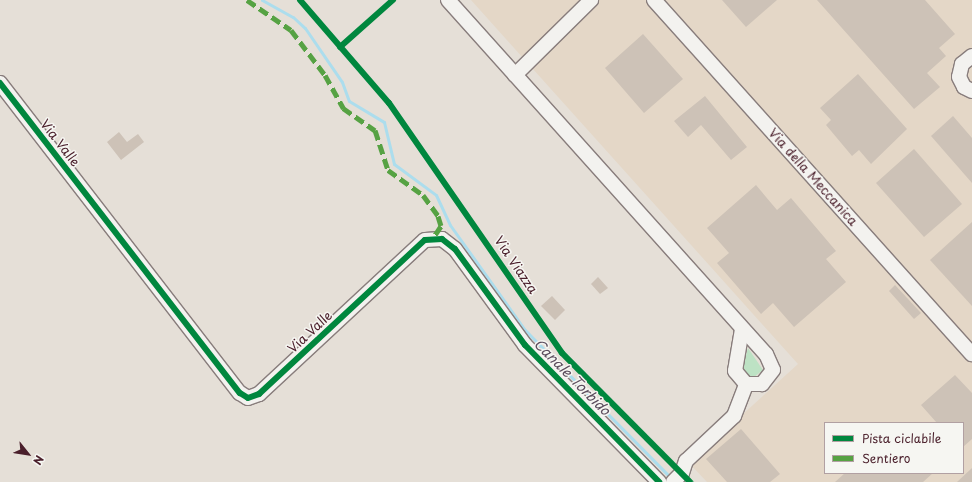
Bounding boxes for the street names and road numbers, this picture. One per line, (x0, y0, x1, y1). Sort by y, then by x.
street label: Via Valle (37, 117, 83, 169)
street label: Via della Meccanica (765, 125, 861, 229)
street label: Via Viazza (491, 233, 541, 297)
street label: Via Valle (285, 308, 335, 356)

